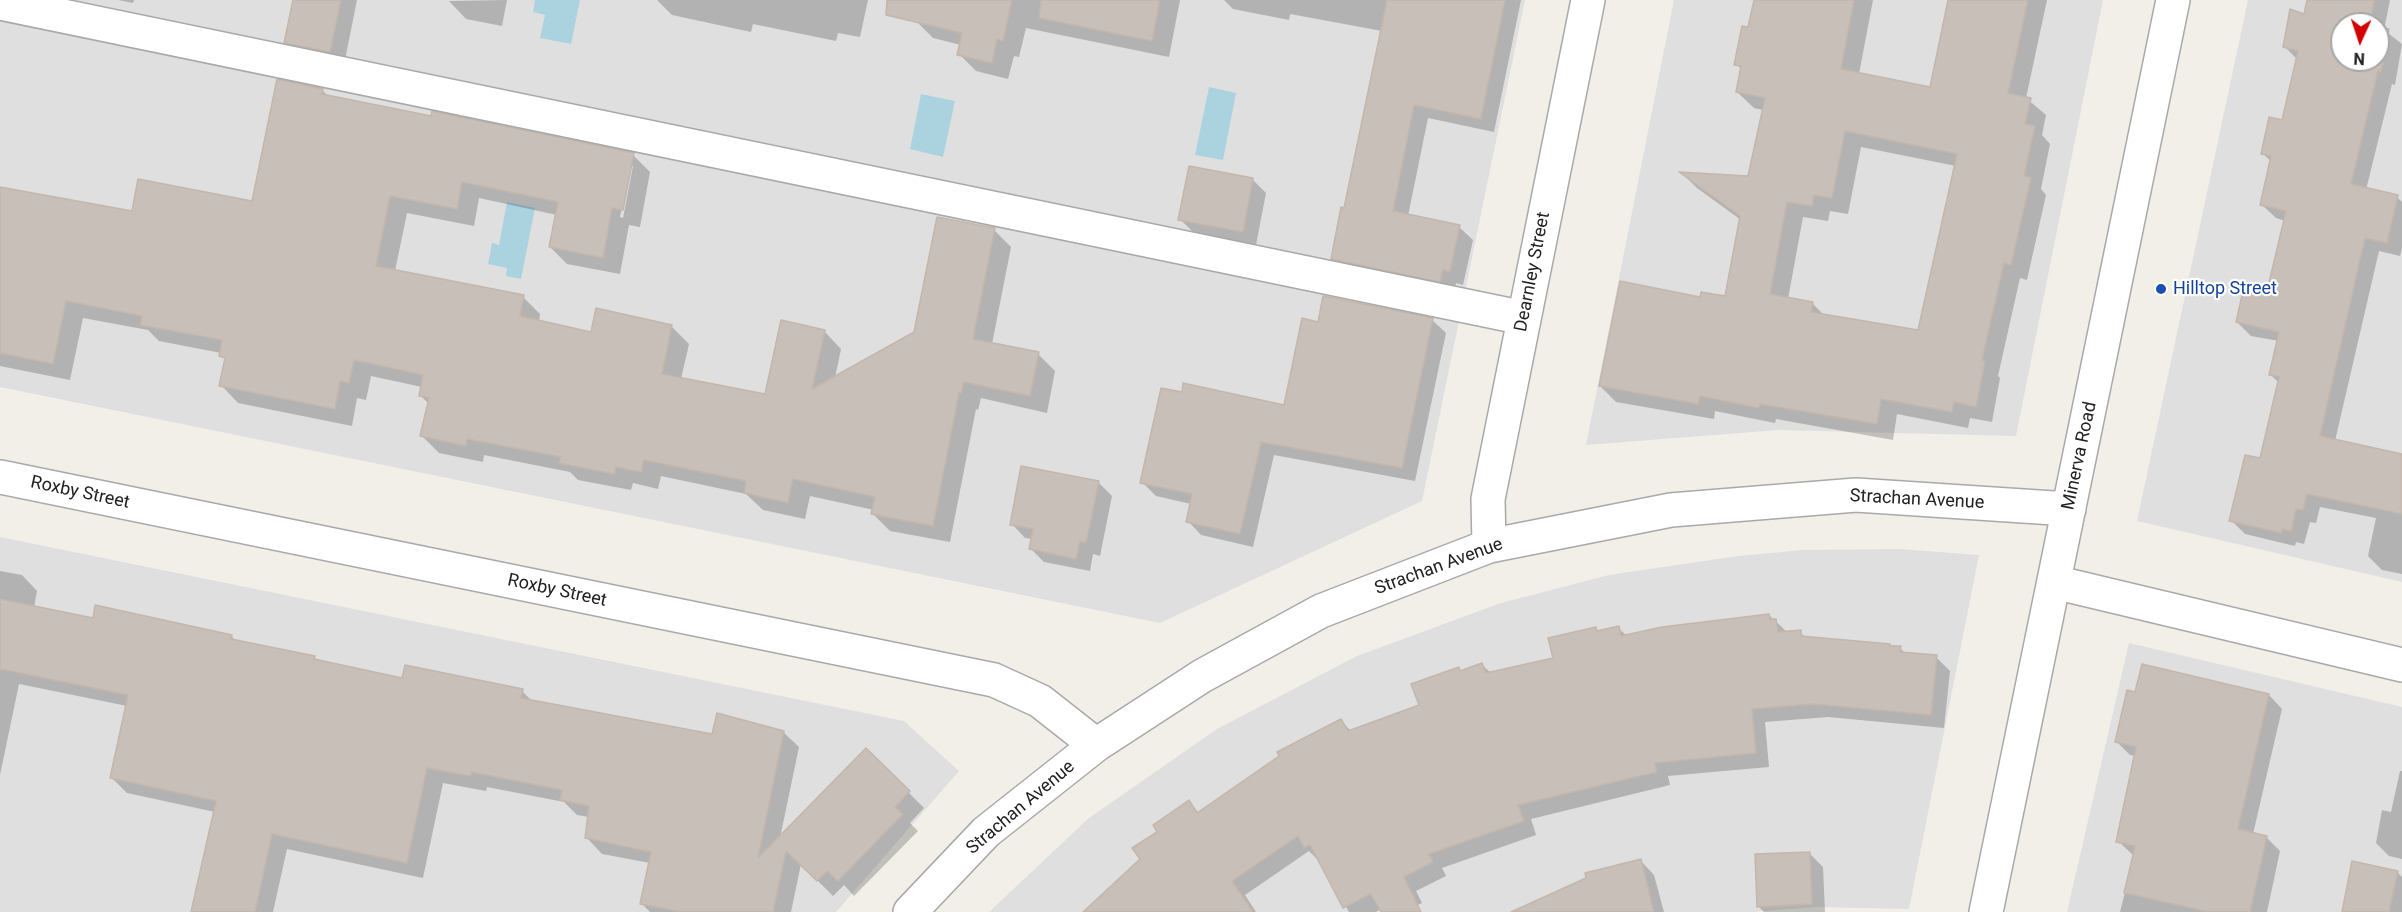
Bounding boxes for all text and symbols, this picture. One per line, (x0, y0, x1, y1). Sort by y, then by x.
north arrow (2330, 12, 2390, 72)
text: N (2353, 49, 2365, 68)
street label: Dearnley Street (1511, 210, 1555, 334)
place label: Hilltop Street (2173, 278, 2277, 300)
marker: Hilltop Street (2154, 282, 2168, 296)
street label: Minerva Road (2058, 400, 2102, 512)
street label: Roxby Street (29, 472, 131, 514)
street label: Strachan Avenue (1849, 486, 1985, 514)
street label: Strachan Avenue (1372, 534, 1506, 600)
street label: Roxby Street (506, 570, 608, 612)
street label: Strachan Avenue (963, 756, 1079, 860)

